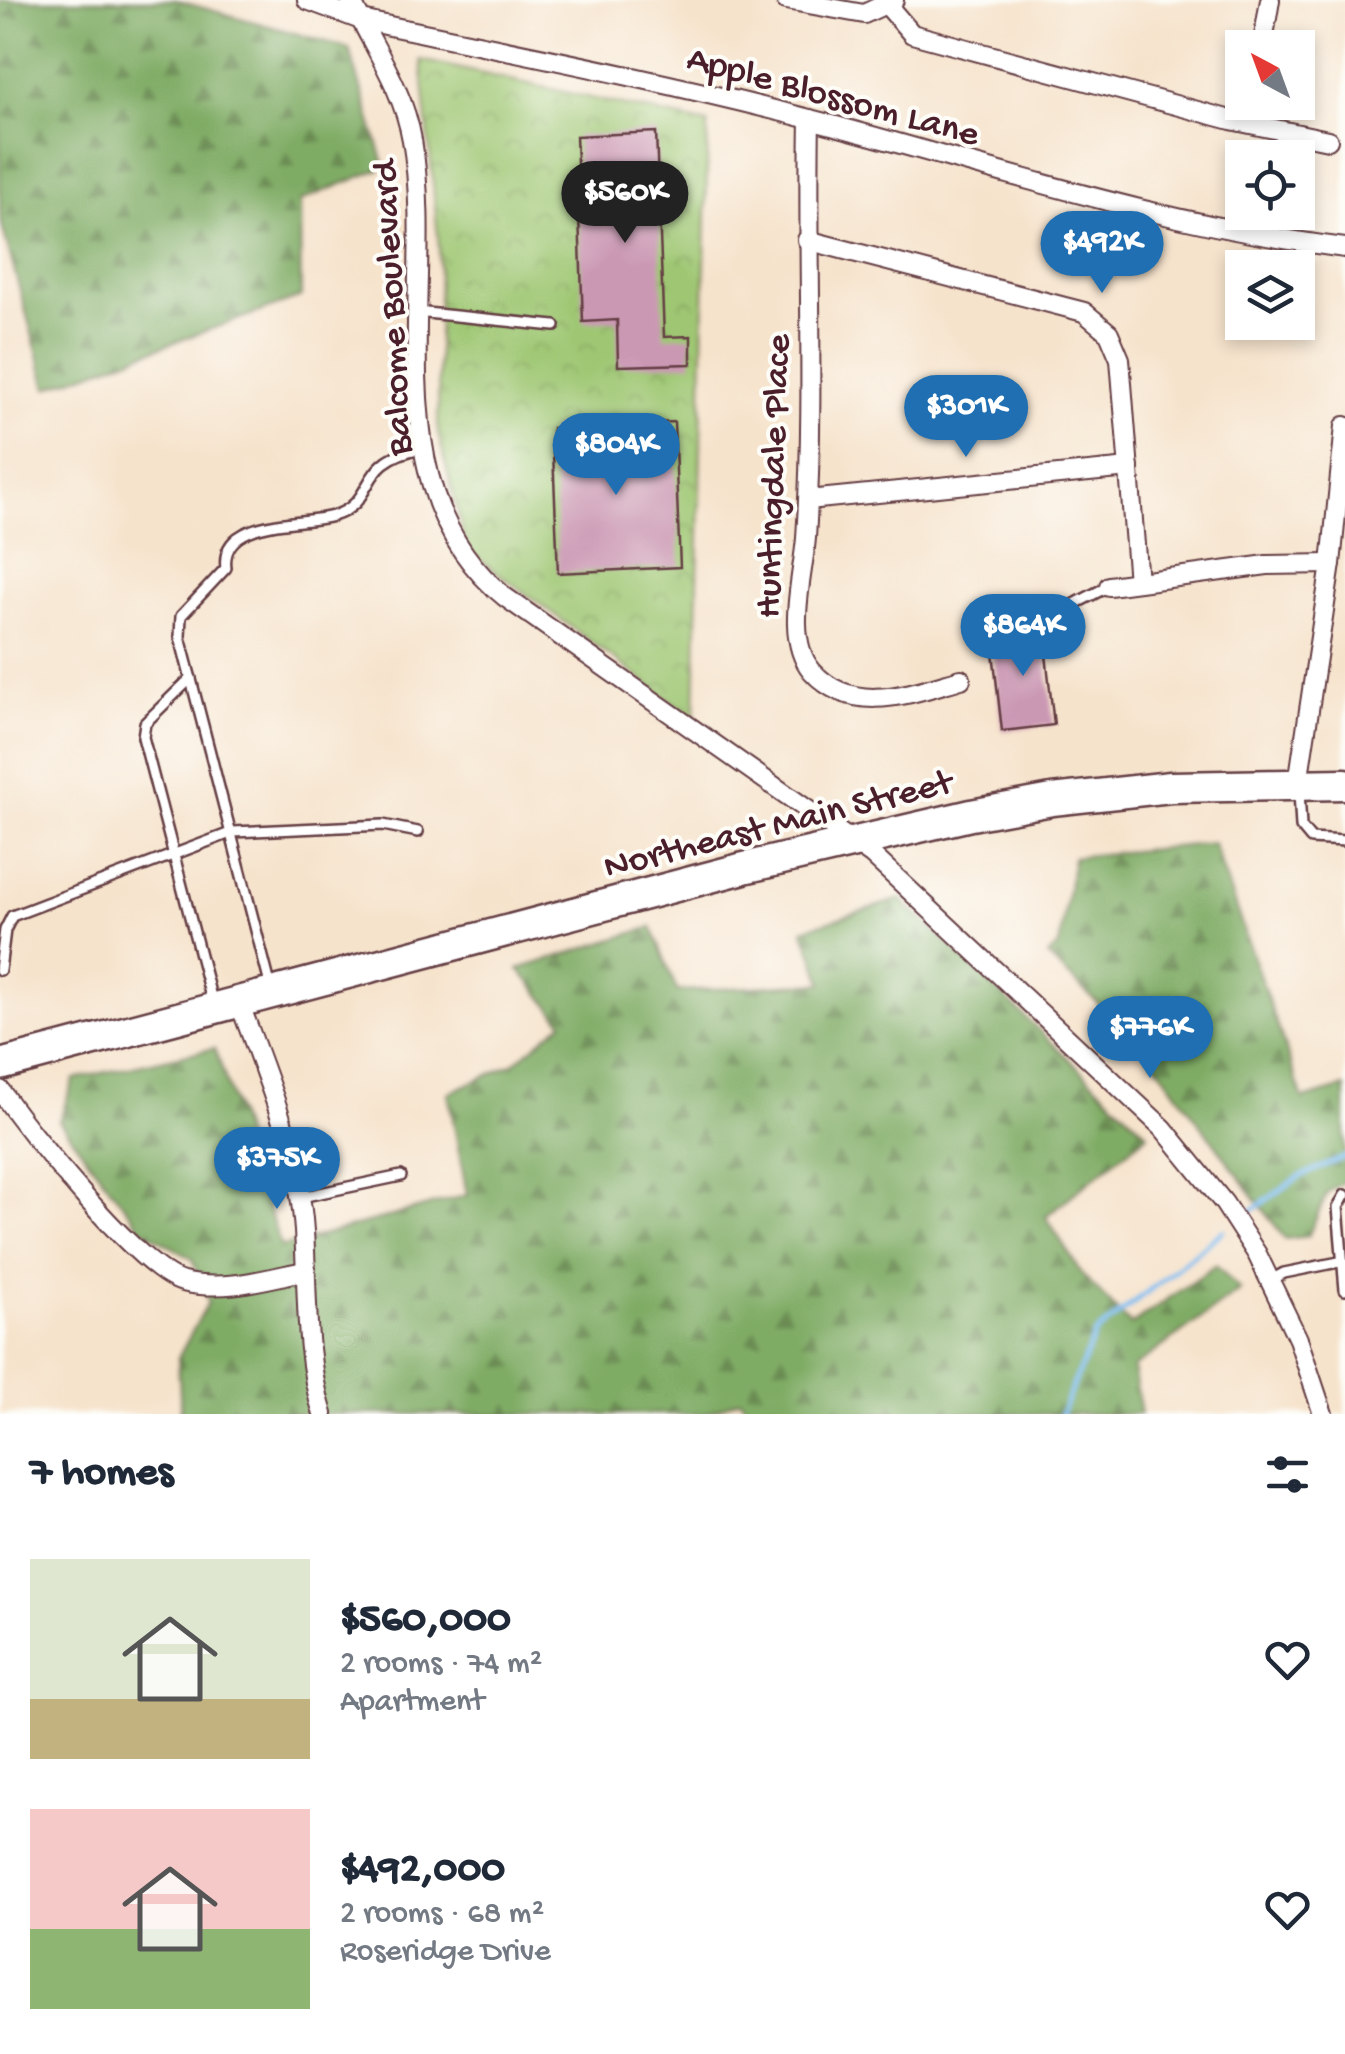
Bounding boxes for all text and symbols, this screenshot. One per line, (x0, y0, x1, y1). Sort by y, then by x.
north arrow (1225, 30, 1315, 120)
map controls (1225, 30, 1315, 340)
street label: Apple Blossom Lane (682, 39, 984, 159)
button: locate (1225, 140, 1315, 230)
street label: Balcome Boulevard (365, 156, 425, 457)
pin: $560K (555, 161, 695, 246)
text: $560K (583, 174, 667, 212)
pin: $492K (1032, 211, 1172, 296)
text: $492K (1063, 224, 1141, 262)
button: layers (1225, 250, 1315, 340)
street label: Huntingdale Place (749, 333, 803, 619)
pin: $301K (896, 375, 1036, 460)
text: $301K (926, 388, 1006, 426)
pin: $804K (546, 413, 686, 498)
text: $804K (575, 426, 657, 464)
pin: $864K (953, 594, 1093, 679)
text: $864K (983, 607, 1063, 645)
street label: Northeast Main Street (600, 761, 960, 891)
pin: $776K (1080, 996, 1220, 1081)
text: $776K (1109, 1009, 1191, 1047)
pin: $375K (207, 1127, 347, 1212)
text: $375K (236, 1140, 318, 1178)
icon: filters (1260, 1447, 1315, 1502)
text: 7 homes (30, 1450, 173, 1499)
text: $560,000 (340, 1597, 511, 1646)
icon: home (110, 1599, 230, 1719)
icon: heart (1260, 1632, 1315, 1687)
text: 2 rooms · 74 m² (340, 1646, 542, 1684)
text: Apartment (340, 1684, 484, 1722)
text: $492,000 (340, 1847, 505, 1896)
icon: home (110, 1849, 230, 1969)
icon: heart (1260, 1882, 1315, 1937)
text: 2 rooms · 68 m² (340, 1896, 544, 1934)
text: Roseridge Drive (340, 1934, 551, 1972)

